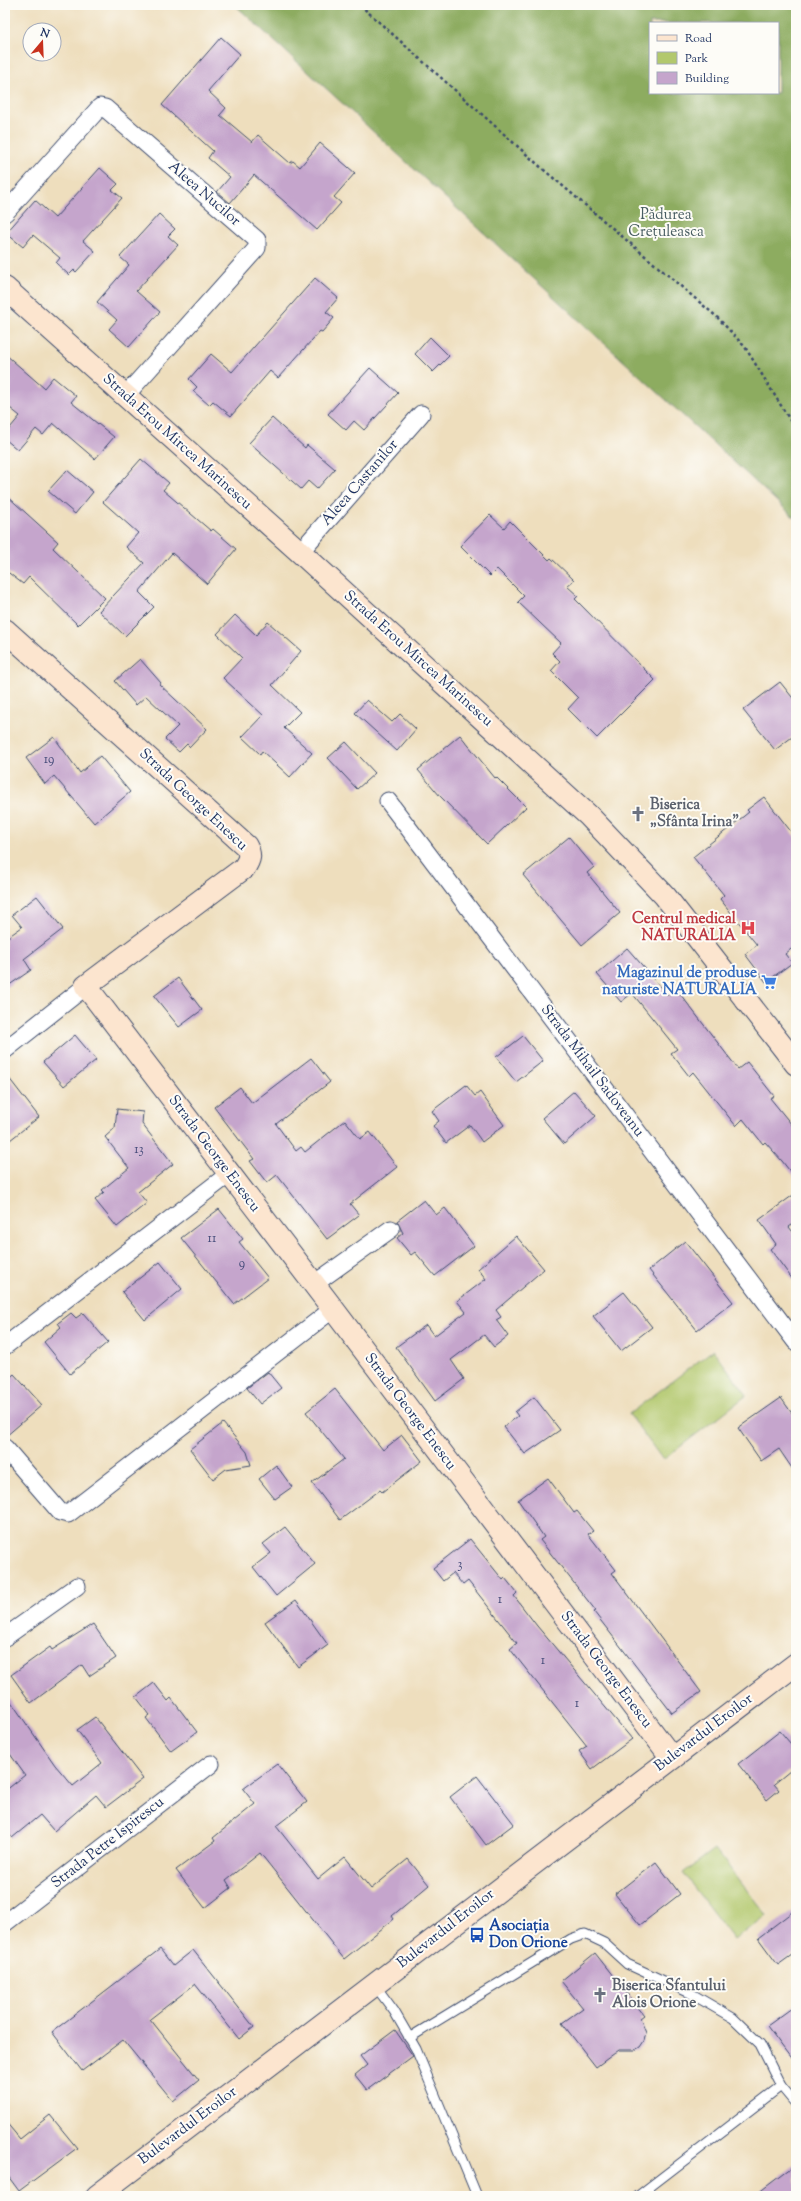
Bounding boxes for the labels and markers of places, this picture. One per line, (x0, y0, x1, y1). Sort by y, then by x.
place label: Biserica „Sfânta Irina” (650, 795, 739, 833)
church icon: Biserica „Sfânta Irina” (629, 805, 647, 823)
place label: Centrul medical NATURALIA (632, 909, 737, 947)
hospital icon: Centrul medical NATURALIA (739, 919, 757, 937)
place label: Magazinul de produse naturiste NATURALIA (602, 963, 758, 1001)
supermarket icon: Magazinul de produse naturiste NATURALIA (760, 973, 778, 991)
place label: Asociația Don Orione (489, 1916, 568, 1954)
bus stop icon: Asociația Don Orione (468, 1926, 486, 1944)
place label: Biserica Sfantului Alois Orione (612, 1976, 726, 2014)
church icon: Biserica Sfantului Alois Orione (591, 1986, 609, 2004)

